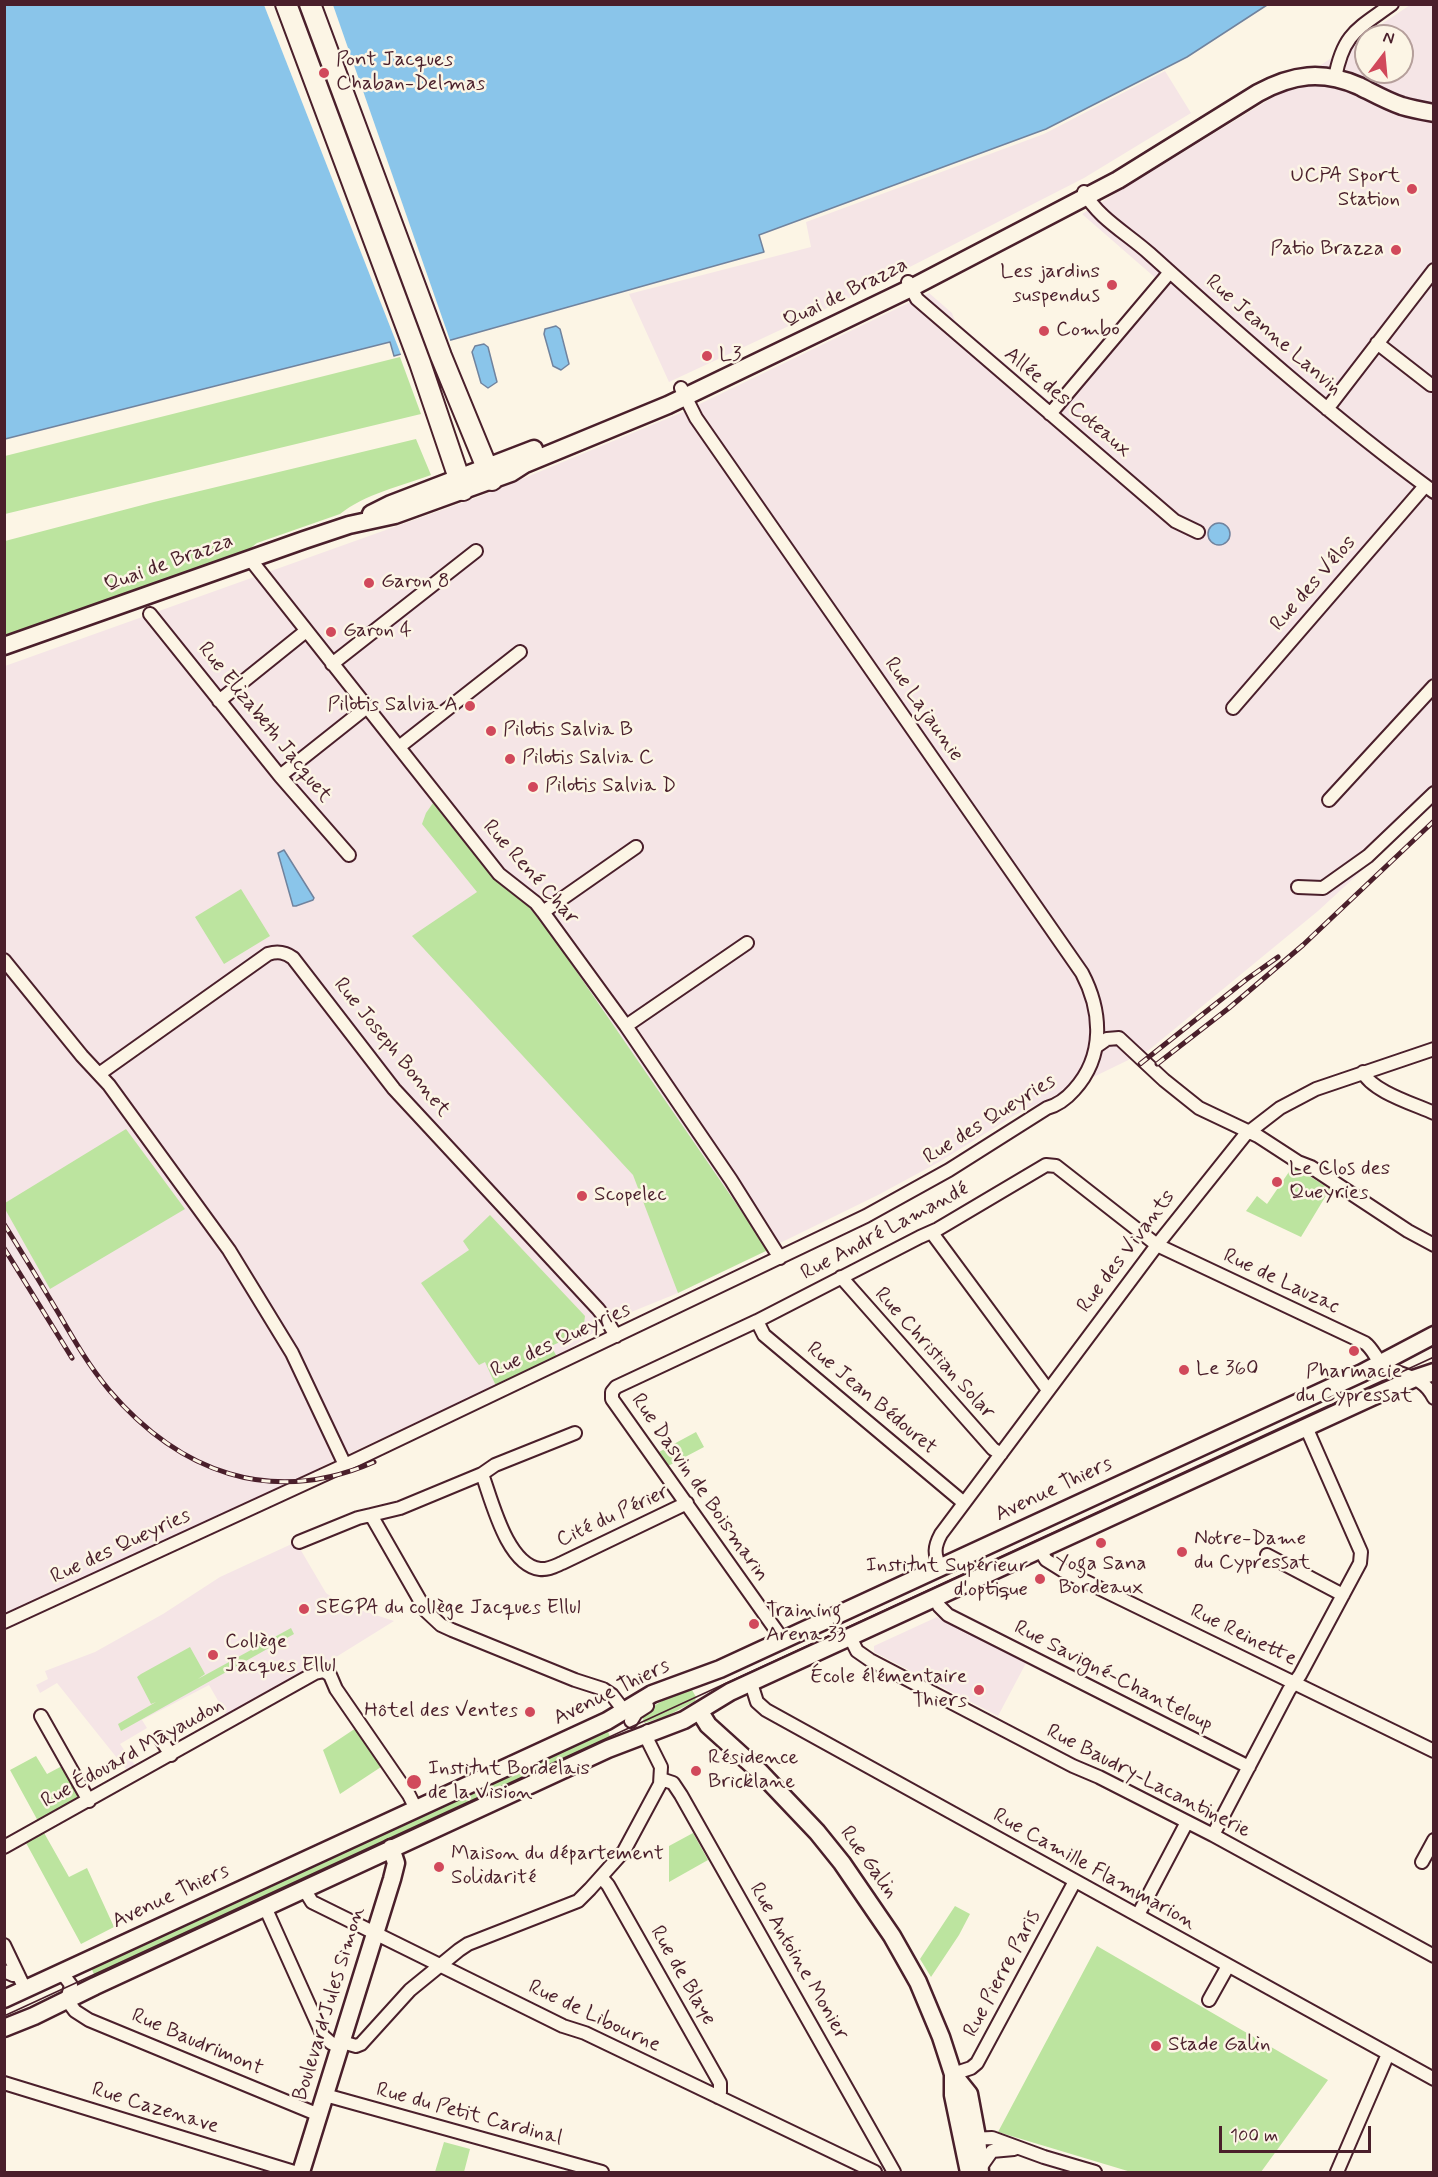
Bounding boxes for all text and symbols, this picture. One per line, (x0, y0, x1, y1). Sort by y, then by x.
north arrow (1354, 24, 1414, 84)
text: N (1381, 27, 1397, 50)
place label: Pont Jacques Chaban-Delmas (336, 48, 485, 98)
marker: Pont Jacques Chaban-Delmas (317, 66, 331, 80)
place label: UCPA Sport Station (1291, 164, 1400, 214)
marker: UCPA Sport Station (1405, 182, 1419, 196)
place label: Patio Brazza (1270, 237, 1384, 263)
marker: Patio Brazza (1389, 243, 1403, 257)
street label: Quai de Brazza (780, 253, 912, 335)
place label: Les jardins suspendus (1000, 260, 1100, 310)
street label: Rue Jeanne Lanvin (1200, 270, 1346, 402)
marker: Les jardins suspendus (1105, 278, 1119, 292)
place label: Combo (1056, 318, 1120, 344)
marker: Combo (1037, 324, 1051, 338)
street label: Allée des Coteaux (998, 342, 1136, 464)
place label: L3 (719, 343, 741, 369)
marker: L3 (700, 349, 714, 363)
street label: Quai de Brazza (101, 529, 237, 599)
street label: Rue des Vélos (1266, 531, 1362, 637)
place label: Garon 8 (381, 570, 450, 596)
marker: Garon 8 (362, 576, 376, 590)
place label: Garon 4 (343, 619, 412, 645)
marker: Garon 4 (324, 625, 338, 639)
street label: Rue Elizabeth Jacquet (191, 638, 337, 808)
street label: Rue Lajaunie (878, 653, 968, 767)
place label: Pilotis Salvia A (328, 693, 458, 719)
marker: Pilotis Salvia A (463, 699, 477, 713)
place label: Pilotis Salvia B (503, 718, 633, 744)
marker: Pilotis Salvia B (484, 724, 498, 738)
place label: Pilotis Salvia C (522, 746, 654, 772)
marker: Pilotis Salvia C (503, 752, 517, 766)
place label: Pilotis Salvia D (545, 774, 676, 800)
marker: Pilotis Salvia D (526, 780, 540, 794)
street label: Rue René Char (476, 815, 584, 931)
street label: Rue Joseph Bonnet (327, 973, 455, 1123)
street label: Rue des Queyries (919, 1069, 1061, 1171)
place label: Le Clos des Queyries (1289, 1157, 1390, 1207)
marker: Le Clos des Queyries (1270, 1175, 1284, 1189)
street label: Rue André Lamandé (797, 1177, 973, 1287)
place label: Scopelec (594, 1183, 667, 1209)
street label: Rue des Vivants (1073, 1185, 1181, 1319)
marker: Scopelec (575, 1189, 589, 1203)
street label: Rue de Lauzac (1219, 1244, 1343, 1320)
street label: Rue Christian Solar (868, 1283, 1000, 1425)
street label: Rue des Queyries (487, 1298, 635, 1384)
street label: Rue Jean Bédouret (801, 1337, 941, 1461)
marker: Pharmacie du Cypressat (1347, 1344, 1361, 1358)
place label: Le 360 (1196, 1357, 1259, 1383)
place label: Pharmacie du Cypressat (1296, 1360, 1412, 1410)
marker: Le 360 (1177, 1363, 1191, 1377)
street label: Rue Dasvin de Boismarin (625, 1389, 773, 1587)
street label: Avenue Thiers (991, 1452, 1117, 1528)
street label: Cité du Périer (553, 1480, 673, 1554)
street label: Rue des Queyries (47, 1504, 195, 1590)
place label: Notre-Dame du Cypressat (1194, 1527, 1311, 1577)
marker: Yoga Sana Bordeaux (1094, 1536, 1108, 1550)
marker: Notre-Dame du Cypressat (1175, 1545, 1189, 1559)
place label: Yoga Sana Bordeaux (1055, 1552, 1147, 1602)
place label: Institut Supérieur d'optique (866, 1554, 1028, 1604)
marker: Institut Supérieur d'optique (1033, 1572, 1047, 1586)
place label: SEGPA du collège Jacques Ellul (316, 1596, 581, 1622)
place label: Training Arena 33 (766, 1599, 846, 1649)
street label: Rue Reinette (1186, 1599, 1300, 1673)
marker: SEGPA du collège Jacques Ellul (297, 1602, 311, 1616)
street label: Rue Savigné-Chanteloup (1009, 1616, 1217, 1738)
marker: Training Arena 33 (747, 1617, 761, 1631)
place label: Collège Jacques Ellul (225, 1630, 336, 1680)
marker: Collège Jacques Ellul (206, 1648, 220, 1662)
street label: Avenue Thiers (550, 1654, 674, 1732)
place label: École élémentaire Thiers (810, 1665, 967, 1715)
marker: École élémentaire Thiers (972, 1683, 986, 1697)
street label: Rue Édouard Mayaudon (37, 1693, 229, 1815)
place label: Hôtel des Ventes (364, 1699, 518, 1725)
marker: Hôtel des Ventes (523, 1705, 537, 1719)
street label: Rue Baudry-Lacantinerie (1042, 1720, 1254, 1844)
place label: Résidence Bricklane (708, 1746, 799, 1796)
place label: Institut Bordelais de la Vision (428, 1757, 590, 1807)
marker: Résidence Bricklane (689, 1764, 703, 1778)
marker: Institut Bordelais de la Vision (405, 1773, 423, 1791)
street label: Rue Camille Flammarion (988, 1804, 1200, 1936)
street label: Rue Galin (833, 1822, 903, 1904)
place label: Maison du département Solidarité (451, 1842, 664, 1892)
street label: Avenue Thiers (108, 1859, 234, 1935)
marker: Maison du département Solidarité (432, 1860, 446, 1874)
street label: Rue Antoine Monier (743, 1879, 853, 2045)
street label: Boulevard Jules Simon (289, 1904, 371, 2104)
street label: Rue Pierre Paris (959, 1906, 1047, 2042)
street label: Rue de Blaye (643, 1922, 721, 2030)
street label: Rue de Libourne (524, 1975, 664, 2059)
street label: Rue Baudrimont (127, 2004, 267, 2082)
place label: Stade Galin (1168, 2033, 1271, 2059)
marker: Stade Galin (1149, 2039, 1163, 2053)
street label: Rue Cazenave (88, 2078, 222, 2140)
street label: Rue du Petit Cardinal (373, 2078, 565, 2152)
scale bar (1222, 2114, 1374, 2152)
text: 100 m (1230, 2124, 1278, 2148)

